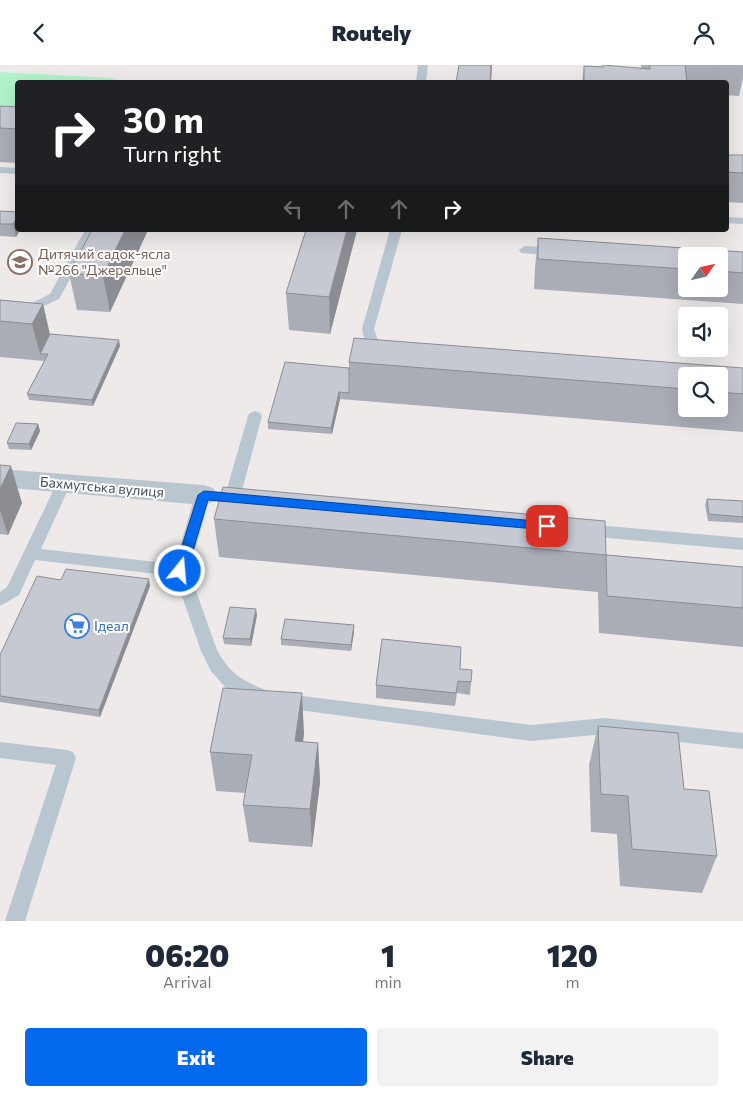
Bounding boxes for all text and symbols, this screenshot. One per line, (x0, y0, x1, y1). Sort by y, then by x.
icon: back (25, 19, 53, 47)
text: Routely (331, 19, 412, 46)
icon: person (690, 19, 718, 47)
text: 30 m (123, 97, 204, 140)
icon: right (40, 100, 105, 165)
text: Turn right (123, 140, 221, 167)
icon: left (279, 195, 307, 223)
icon: ahead (332, 195, 360, 223)
icon: ahead (385, 195, 413, 223)
icon: right (438, 195, 466, 223)
place label: Дитячий садок-ясла №266 "Джерельце" (38, 245, 171, 278)
north arrow (678, 247, 728, 297)
map controls (678, 247, 728, 417)
school or university icon: Дитячий садок-ясла №266 "Джерельце" (7, 249, 33, 275)
button: sound (678, 307, 728, 357)
button: search (678, 367, 728, 417)
street label: Бахмутська вулиця (39, 473, 165, 500)
pin (526, 505, 568, 547)
icon: arrive (533, 512, 561, 540)
position arrow (153, 544, 205, 596)
supermarket icon: Ідеал (64, 613, 90, 639)
place label: Ідеал (94, 617, 129, 634)
text: 06:20 (145, 936, 229, 973)
text: 1 (381, 936, 395, 973)
text: 120 (547, 936, 598, 973)
text: Arrival (163, 972, 211, 991)
text: min (374, 972, 402, 991)
text: m (565, 972, 579, 991)
button: Exit (25, 1028, 367, 1086)
button: Share (377, 1028, 718, 1086)

